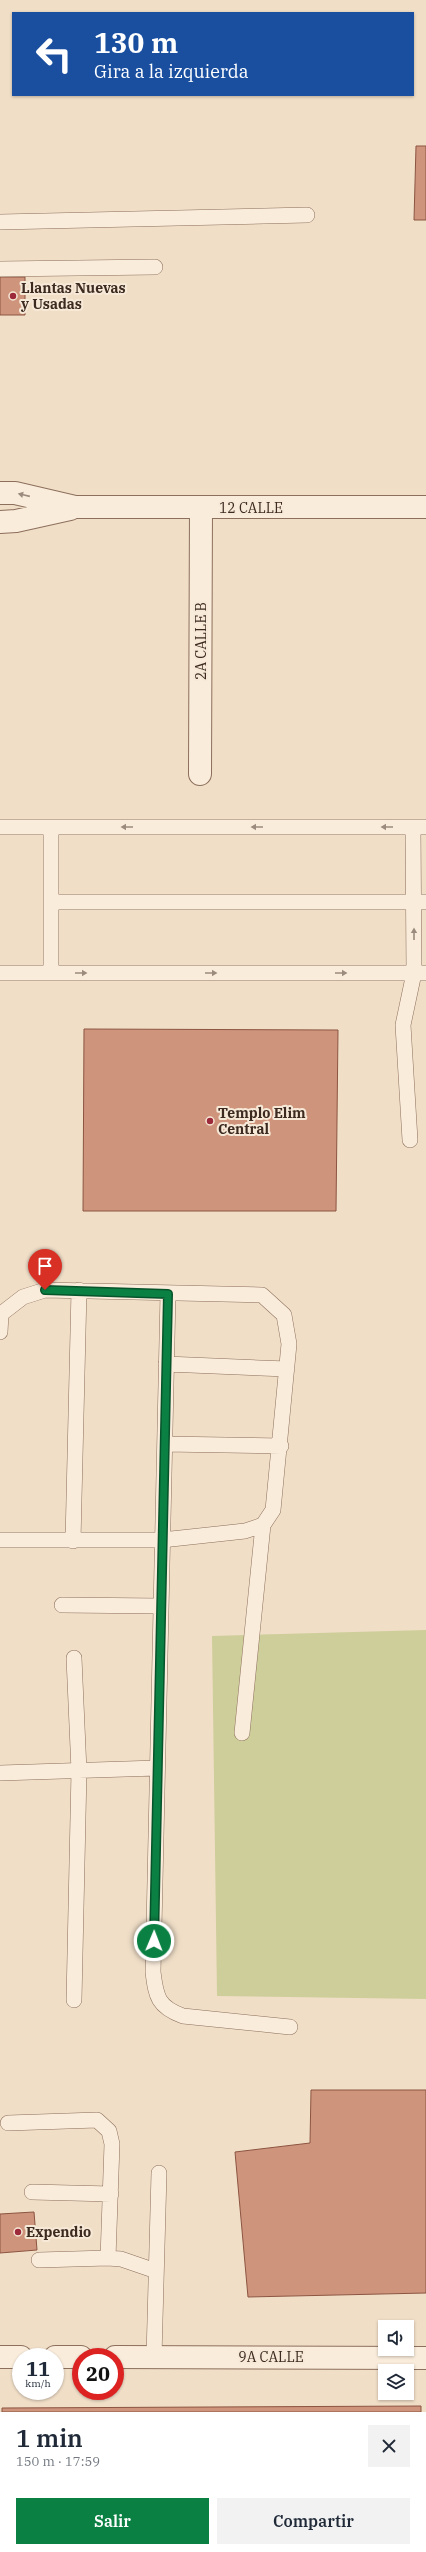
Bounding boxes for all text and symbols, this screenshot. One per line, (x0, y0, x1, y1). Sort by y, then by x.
text: 130 m (94, 24, 178, 61)
icon: left (28, 28, 80, 80)
text: Gira a la izquierda (94, 60, 249, 83)
place label: Llantas Nuevas y Usadas (20, 279, 126, 313)
marker: Llantas Nuevas y Usadas (8, 291, 18, 301)
one-way arrow (18, 492, 30, 498)
street label: 12 CALLE (219, 499, 283, 517)
street label: 2A CALLE B (192, 602, 210, 680)
one-way arrow (120, 824, 133, 830)
one-way arrow (250, 824, 263, 830)
one-way arrow (380, 824, 393, 830)
one-way arrow (411, 927, 417, 940)
one-way arrow (75, 970, 88, 976)
one-way arrow (205, 970, 218, 976)
one-way arrow (335, 970, 348, 976)
place label: Templo Elim Central (218, 1104, 306, 1138)
marker: Templo Elim Central (205, 1116, 215, 1126)
pin (28, 1249, 62, 1290)
icon: arrive (34, 1255, 56, 1277)
position arrow (133, 1920, 175, 1962)
place label: Expendio (26, 2223, 91, 2241)
marker: Expendio (13, 2227, 23, 2237)
map controls (378, 2320, 414, 2400)
button: sound (378, 2320, 414, 2356)
speed limit sign: 20 (72, 2348, 124, 2400)
street label: 9A CALLE (238, 2348, 304, 2366)
text: 11 (26, 2355, 50, 2382)
button: layers (378, 2364, 414, 2400)
text: km/h (25, 2377, 51, 2390)
text: 1 min (16, 2422, 83, 2454)
button: close (368, 2425, 410, 2467)
text: 150 m · 17:59 (16, 2453, 100, 2470)
button: Salir (16, 2498, 209, 2544)
button: Compartir (217, 2498, 410, 2544)

